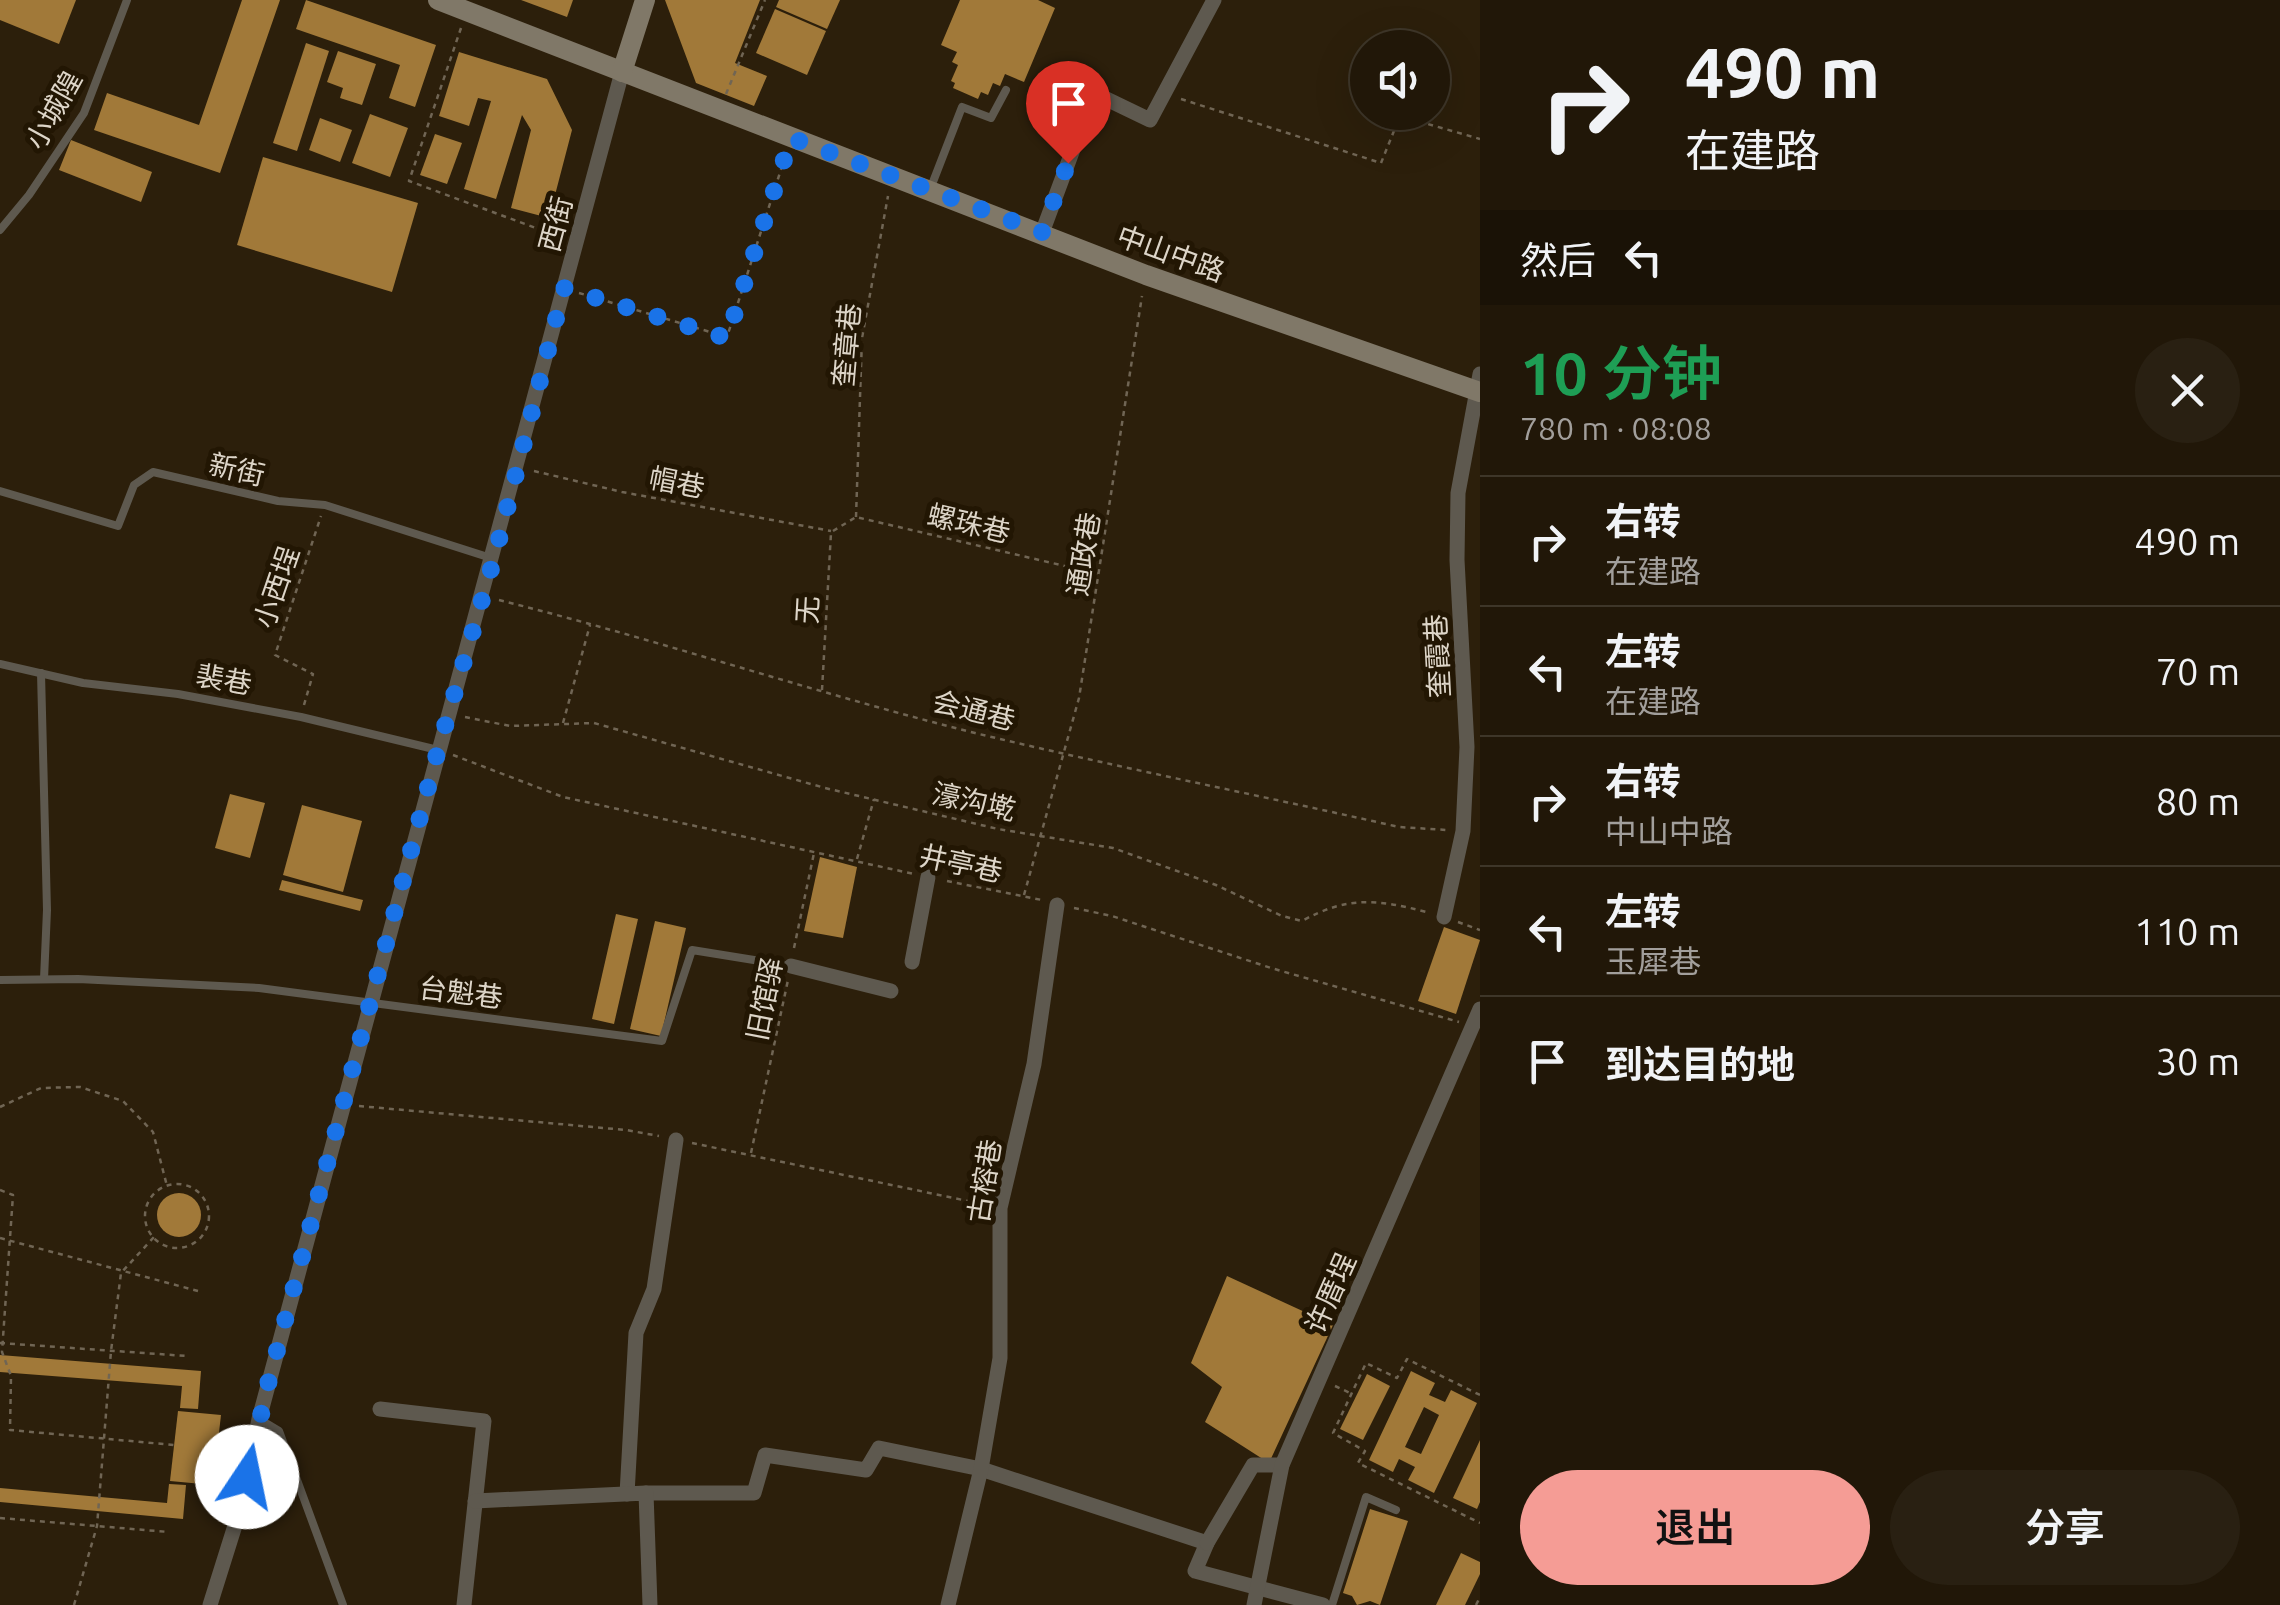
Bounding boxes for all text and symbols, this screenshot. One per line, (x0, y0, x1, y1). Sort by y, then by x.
map controls (1350, 30, 1450, 130)
button: sound (1350, 30, 1450, 130)
text: 490 m (1685, 33, 1880, 111)
icon: right (1520, 40, 1650, 170)
pin (1026, 61, 1111, 164)
street label: 小城隍 (19, 66, 87, 154)
icon: arrive (1041, 76, 1096, 131)
text: 在建路 (1685, 125, 1820, 176)
street label: 西街 (533, 193, 577, 255)
street label: 中山中路 (1113, 219, 1229, 287)
icon: left (1616, 230, 1671, 285)
text: 然后 (1520, 239, 1596, 281)
street label: 奎章巷 (827, 302, 865, 388)
button: close (2135, 338, 2240, 443)
text: 10 分钟 (1520, 339, 1722, 406)
text: 780 m · 08:08 (1520, 410, 1712, 446)
street label: 新街 (206, 448, 268, 490)
street label: 帽巷 (647, 461, 707, 503)
street label: 螺珠巷 (925, 498, 1013, 548)
text: 右转 (1605, 500, 1681, 542)
street label: 通政巷 (1061, 510, 1105, 598)
icon: right (1520, 514, 1575, 569)
text: 490 m (2134, 520, 2240, 562)
street label: 小西埕 (248, 542, 304, 632)
text: 在建路 (1605, 553, 1701, 589)
street label: 无 (791, 595, 823, 625)
street label: 奎霞巷 (1419, 613, 1455, 699)
text: 左转 (1605, 630, 1681, 672)
icon: left (1520, 644, 1575, 699)
text: 70 m (2156, 650, 2240, 692)
street label: 裴巷 (194, 659, 254, 699)
text: 在建路 (1605, 683, 1701, 719)
street label: 会通巷 (929, 685, 1019, 735)
text: 右转 (1605, 760, 1681, 802)
icon: right (1520, 774, 1575, 829)
street label: 濠沟墘 (930, 777, 1018, 825)
text: 80 m (2156, 780, 2240, 822)
text: 中山中路 (1605, 813, 1733, 849)
street label: 井亭巷 (917, 839, 1005, 887)
text: 左转 (1605, 890, 1681, 932)
icon: left (1520, 904, 1575, 959)
text: 110 m (2134, 910, 2240, 952)
text: 玉犀巷 (1605, 943, 1701, 979)
street label: 旧馆驿 (741, 955, 787, 1043)
street label: 台魁巷 (417, 971, 505, 1013)
icon: arrive (1520, 1034, 1575, 1089)
text: 30 m (2156, 1040, 2240, 1082)
text: 到达目的地 (1605, 1043, 1795, 1085)
street label: 古榕巷 (962, 1137, 1006, 1225)
street label: 许厝埕 (1299, 1248, 1361, 1338)
position arrow (195, 1425, 299, 1529)
button: 退出 (1520, 1470, 1870, 1585)
button: 分享 (1890, 1470, 2240, 1585)

